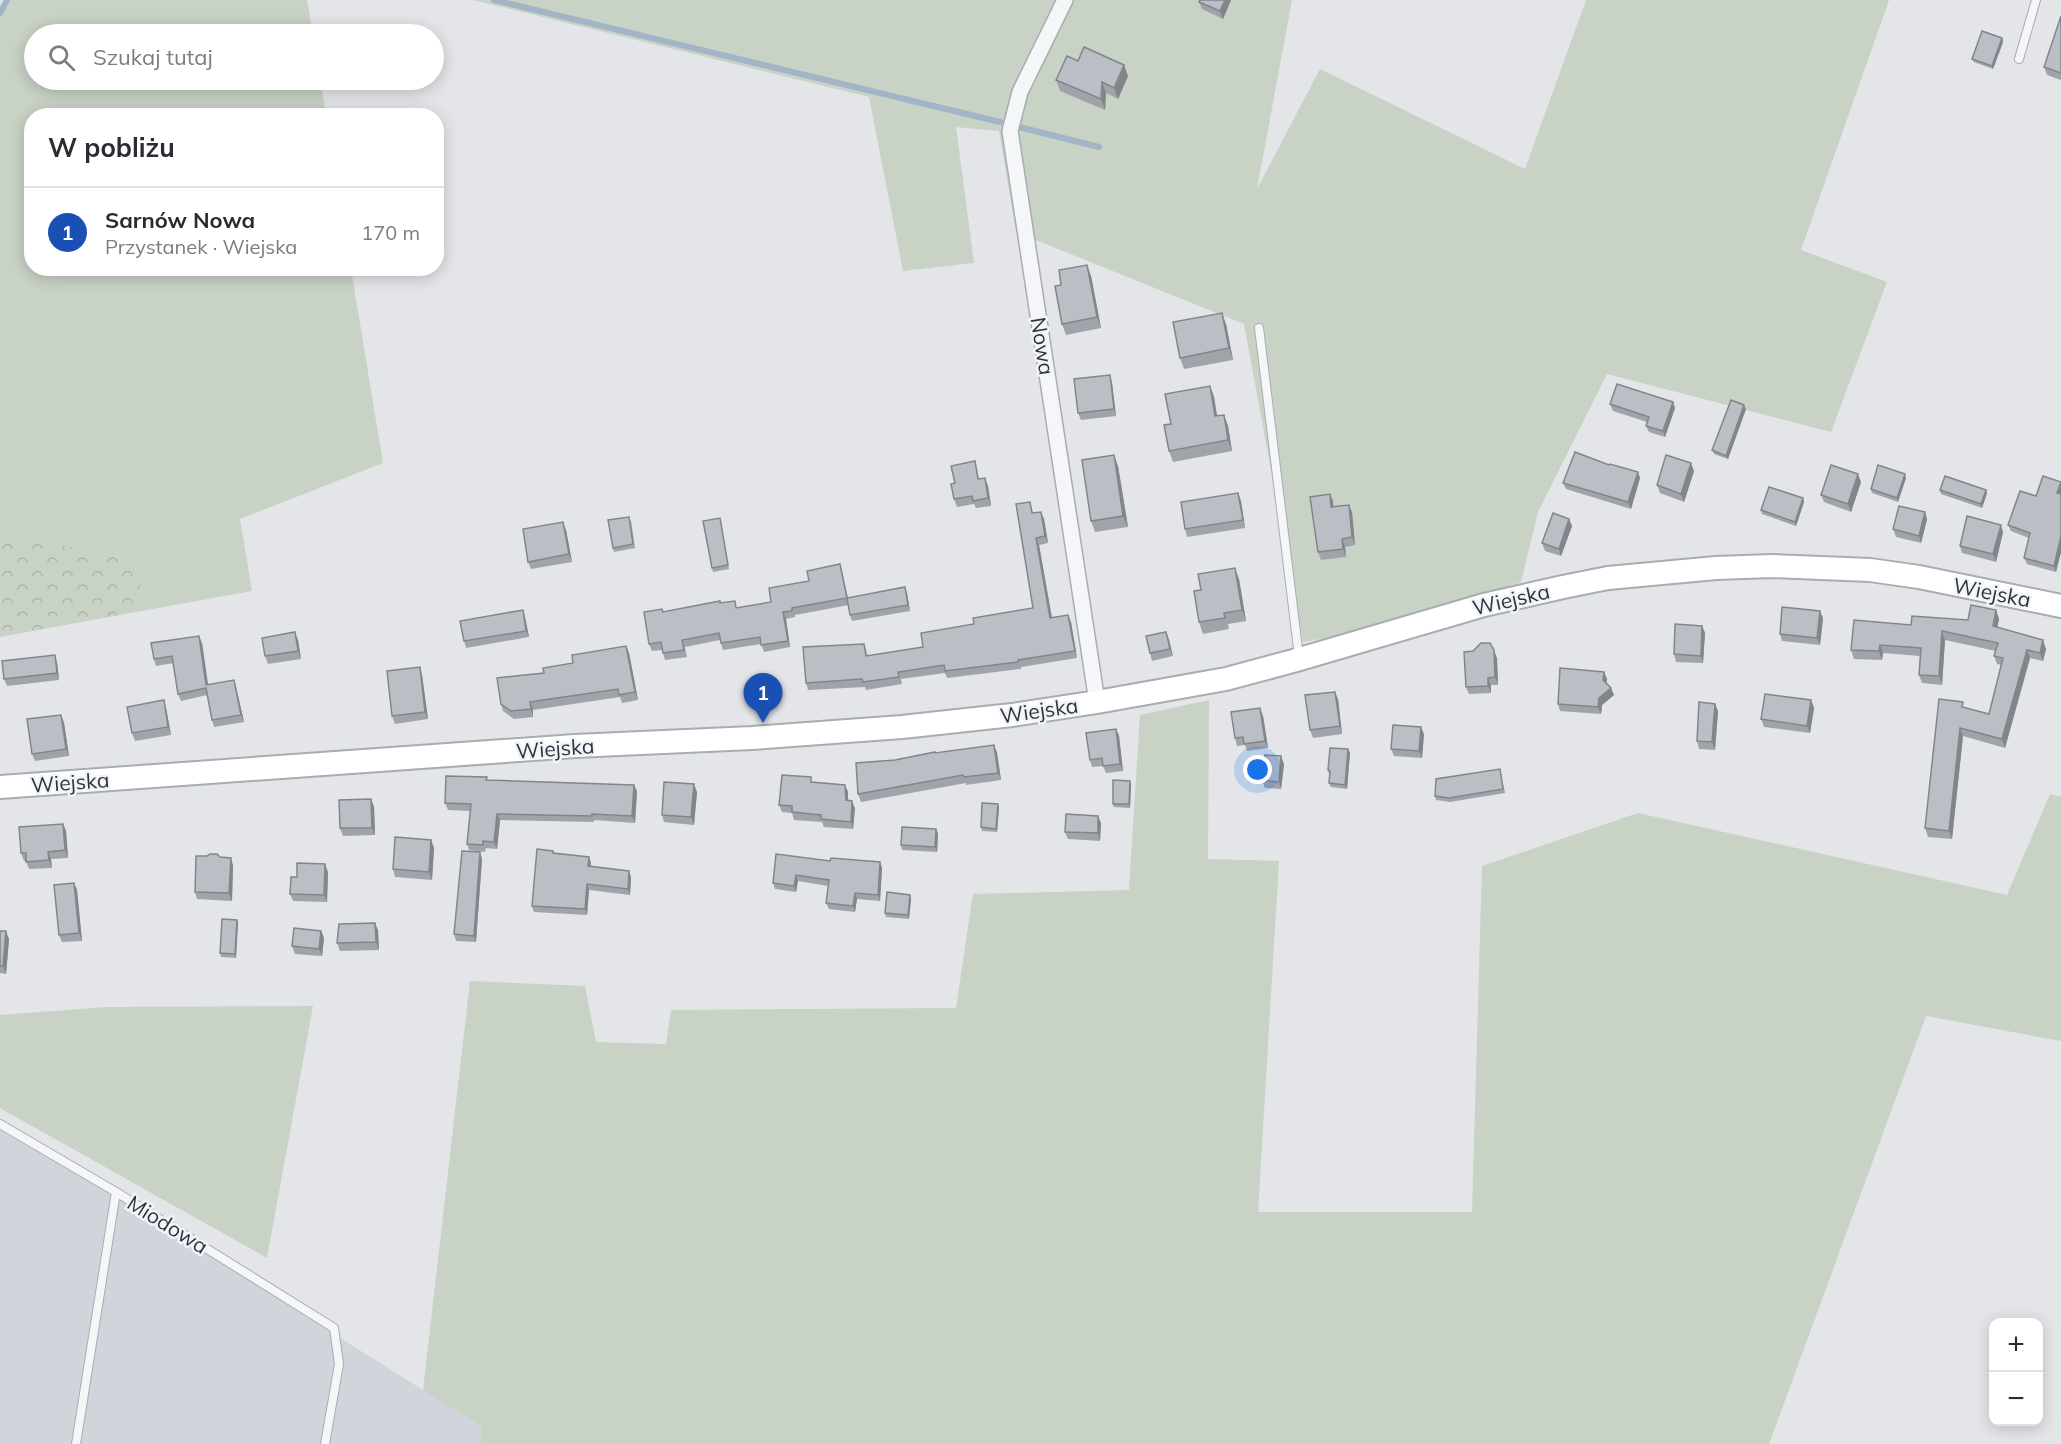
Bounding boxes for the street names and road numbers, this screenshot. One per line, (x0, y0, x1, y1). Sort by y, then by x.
street label: Nowa (1026, 315, 1060, 377)
street label: Wiejska (1951, 572, 2033, 612)
street label: Wiejska (1470, 578, 1552, 620)
street label: Wiejska (998, 692, 1080, 728)
street label: Wiejska (515, 732, 595, 764)
street label: Wiejska (30, 766, 110, 798)
street label: Miodowa (123, 1189, 213, 1259)

